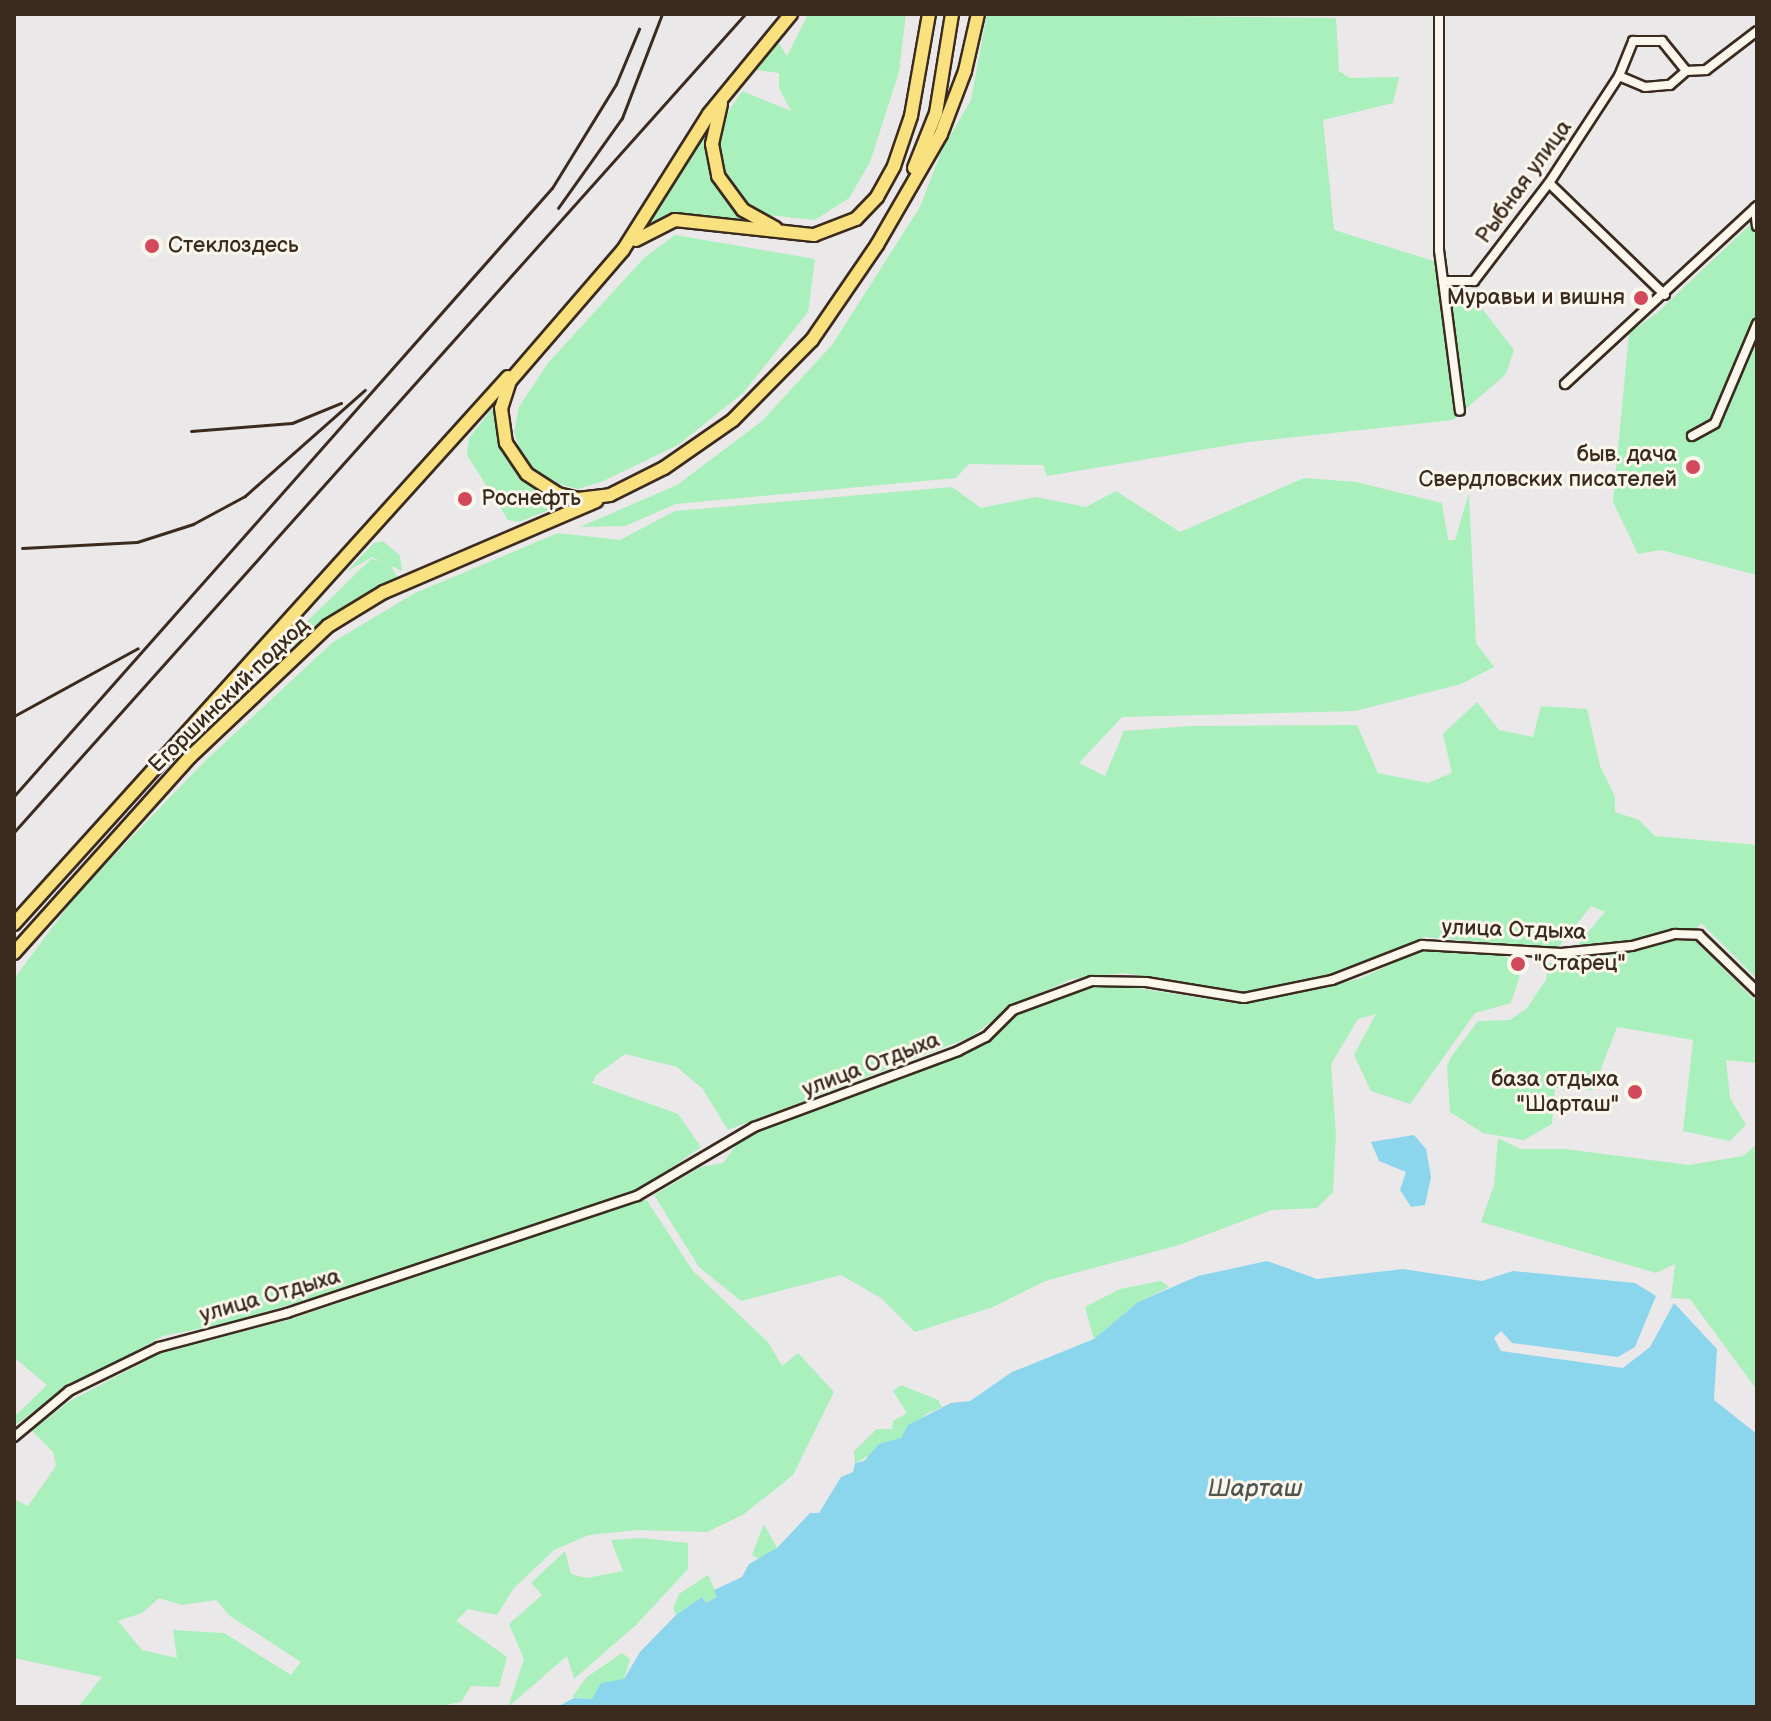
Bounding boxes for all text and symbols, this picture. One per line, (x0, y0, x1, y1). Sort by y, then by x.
street label: Рыбная улица (1470, 115, 1578, 249)
place label: Стеклоздесь (168, 233, 299, 259)
marker: Стеклоздесь (143, 237, 161, 255)
place label: Муравьи и вишня (1447, 285, 1625, 311)
marker: Муравьи и вишня (1632, 289, 1650, 307)
place label: быв. дача Свердловских писателей (1418, 441, 1677, 492)
marker: быв. дача Свердловских писателей (1684, 458, 1702, 476)
place label: Роснефть (481, 486, 581, 512)
marker: Роснефть (456, 490, 474, 508)
street label: Егоршинский подход (144, 612, 314, 778)
street label: улица Отдыха (1441, 914, 1587, 946)
place label: "Старец" (1534, 951, 1626, 977)
marker: "Старец" (1509, 955, 1527, 973)
street label: улица Отдыха (799, 1027, 943, 1103)
place label: база отдыха "Шарташ" (1491, 1066, 1619, 1118)
marker: база отдыха "Шарташ" (1626, 1083, 1644, 1101)
street label: улица Отдыха (197, 1263, 343, 1329)
water label: Шарташ (1208, 1475, 1302, 1503)

